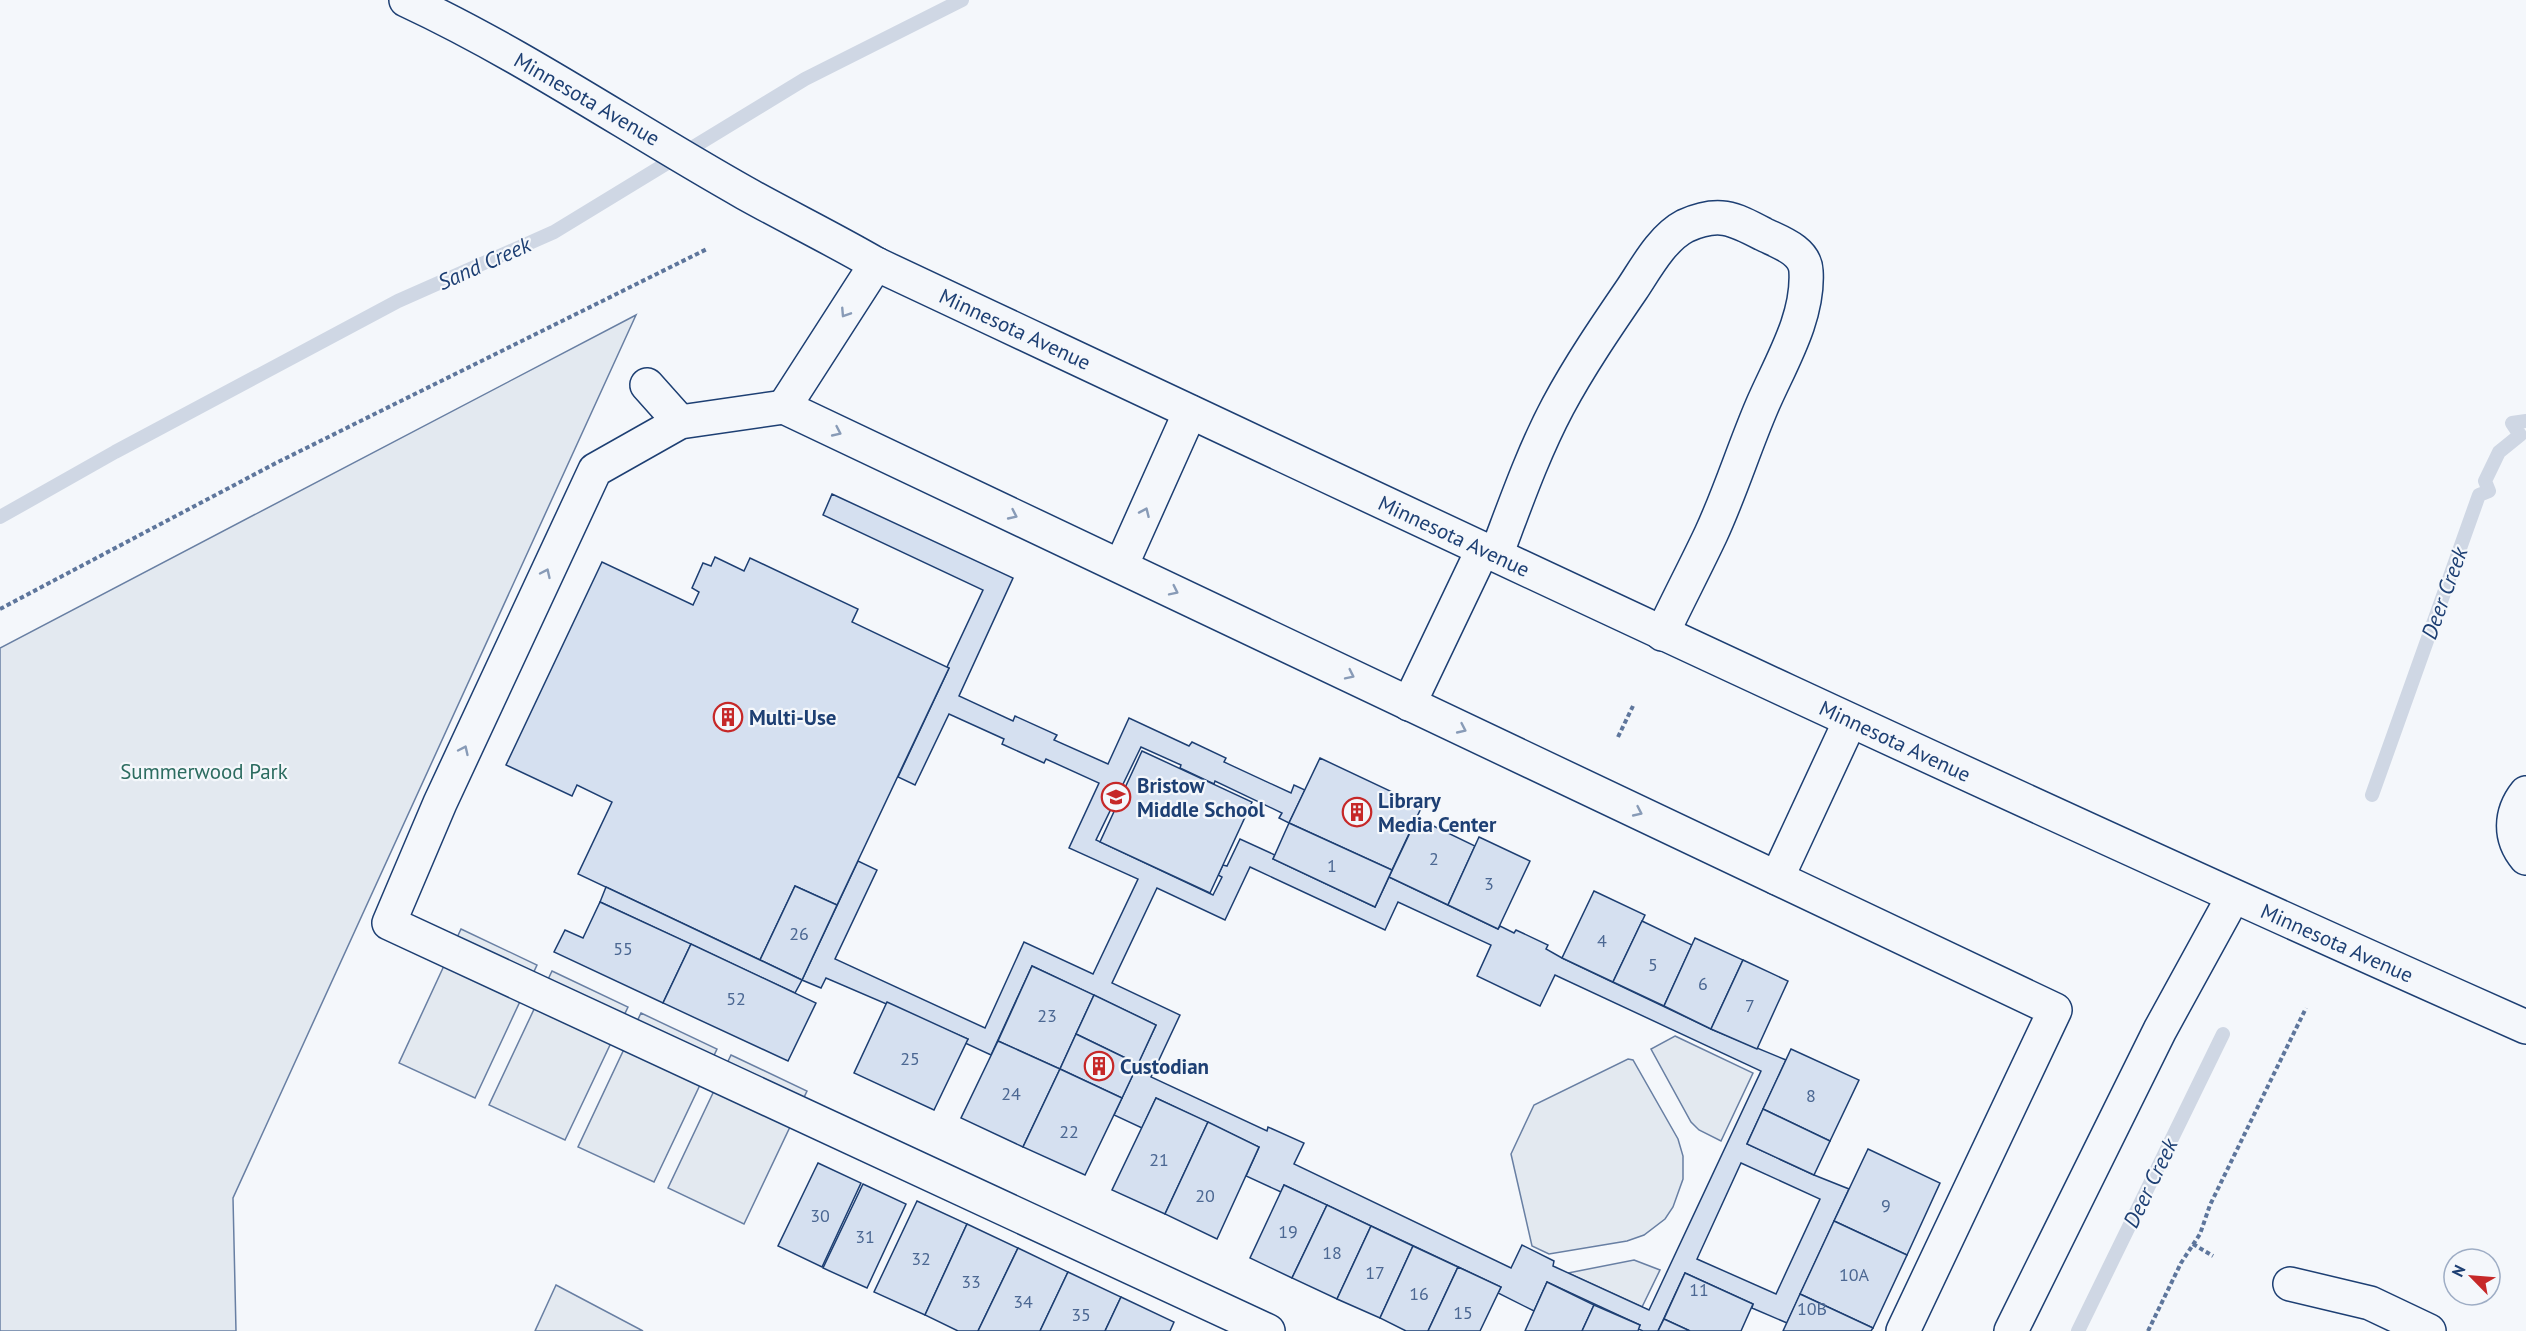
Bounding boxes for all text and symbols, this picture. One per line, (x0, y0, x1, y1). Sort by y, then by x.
street label: Minnesota Avenue (509, 46, 665, 152)
water label: Sand Creek (433, 230, 536, 296)
street label: Minnesota Avenue (935, 282, 1095, 376)
one-way arrow (841, 307, 852, 318)
one-way arrow (830, 425, 841, 437)
street label: Minnesota Avenue (1374, 489, 1534, 583)
one-way arrow (1007, 508, 1018, 520)
one-way arrow (1138, 508, 1150, 519)
water label: Deer Creek (2414, 542, 2474, 643)
one-way arrow (539, 569, 551, 580)
one-way arrow (1167, 584, 1178, 596)
one-way arrow (1343, 668, 1354, 680)
street label: Minnesota Avenue (1815, 694, 1975, 788)
building icon: Multi-Use (712, 701, 744, 733)
place label: Multi-Use (749, 704, 837, 731)
one-way arrow (1455, 721, 1466, 733)
one-way arrow (457, 746, 469, 757)
park label: Summerwood Park (120, 758, 288, 785)
place label: Bristow Middle School (1137, 772, 1265, 823)
school or university icon: Bristow Middle School (1100, 781, 1132, 813)
place label: Library Media Center (1378, 787, 1497, 838)
building icon: Library Media Center (1341, 796, 1373, 828)
one-way arrow (1631, 805, 1642, 817)
house number: 2 (1429, 847, 1439, 870)
house number: 1 (1327, 854, 1337, 877)
house number: 3 (1484, 872, 1494, 895)
street label: Minnesota Avenue (2257, 897, 2417, 989)
house number: 26 (789, 922, 809, 945)
house number: 4 (1597, 929, 1607, 952)
house number: 55 (613, 937, 633, 960)
house number: 5 (1648, 953, 1658, 976)
house number: 6 (1698, 972, 1708, 995)
house number: 52 (726, 987, 746, 1010)
house number: 7 (1745, 994, 1755, 1017)
house number: 23 (1037, 1004, 1057, 1027)
house number: 25 (900, 1047, 920, 1070)
building icon: Custodian (1083, 1050, 1115, 1082)
place label: Custodian (1120, 1053, 1209, 1080)
house number: 24 (1001, 1082, 1021, 1105)
house number: 8 (1806, 1084, 1816, 1107)
house number: 22 (1059, 1120, 1079, 1143)
water label: Deer Creek (2116, 1133, 2184, 1232)
house number: 21 (1149, 1148, 1169, 1171)
house number: 20 (1195, 1184, 1215, 1207)
house number: 9 (1881, 1194, 1891, 1217)
house number: 30 (810, 1204, 830, 1227)
house number: 19 (1278, 1220, 1298, 1243)
house number: 31 (855, 1225, 875, 1248)
house number: 18 (1322, 1241, 1342, 1264)
house number: 32 (911, 1247, 931, 1270)
north arrow (2442, 1247, 2502, 1307)
house number: 17 (1365, 1261, 1385, 1284)
text: N (2447, 1262, 2470, 1280)
house number: 10A (1839, 1263, 1870, 1286)
house number: 33 (961, 1270, 981, 1293)
house number: 11 (1689, 1278, 1709, 1301)
house number: 16 (1409, 1282, 1429, 1305)
house number: 34 (1013, 1290, 1033, 1313)
house number: 10B (1797, 1297, 1827, 1320)
house number: 15 (1453, 1301, 1473, 1324)
house number: 35 (1071, 1303, 1091, 1326)

